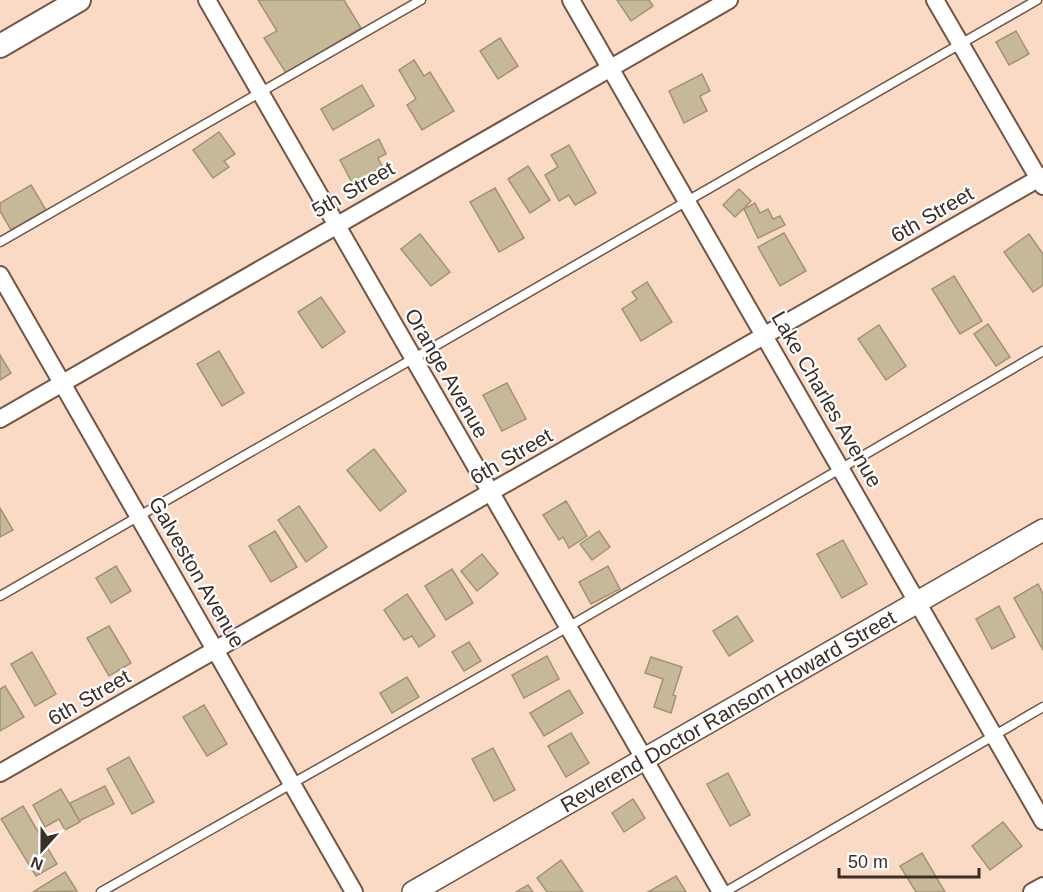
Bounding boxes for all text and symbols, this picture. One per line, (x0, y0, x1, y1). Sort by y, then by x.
street label: 5th Street (308, 156, 398, 222)
street label: 6th Street (887, 181, 977, 247)
street label: Orange Avenue (401, 304, 493, 442)
street label: Lake Charles Avenue (767, 307, 887, 491)
street label: 6th Street (466, 423, 556, 489)
street label: Galveston Avenue (145, 493, 249, 651)
street label: Reverend Doctor Ransom Howard Street (556, 605, 900, 817)
street label: 6th Street (44, 664, 134, 730)
north arrow (12, 820, 72, 880)
scale bar (839, 841, 978, 879)
text: 50 m (848, 852, 888, 872)
text: N (28, 854, 45, 874)

